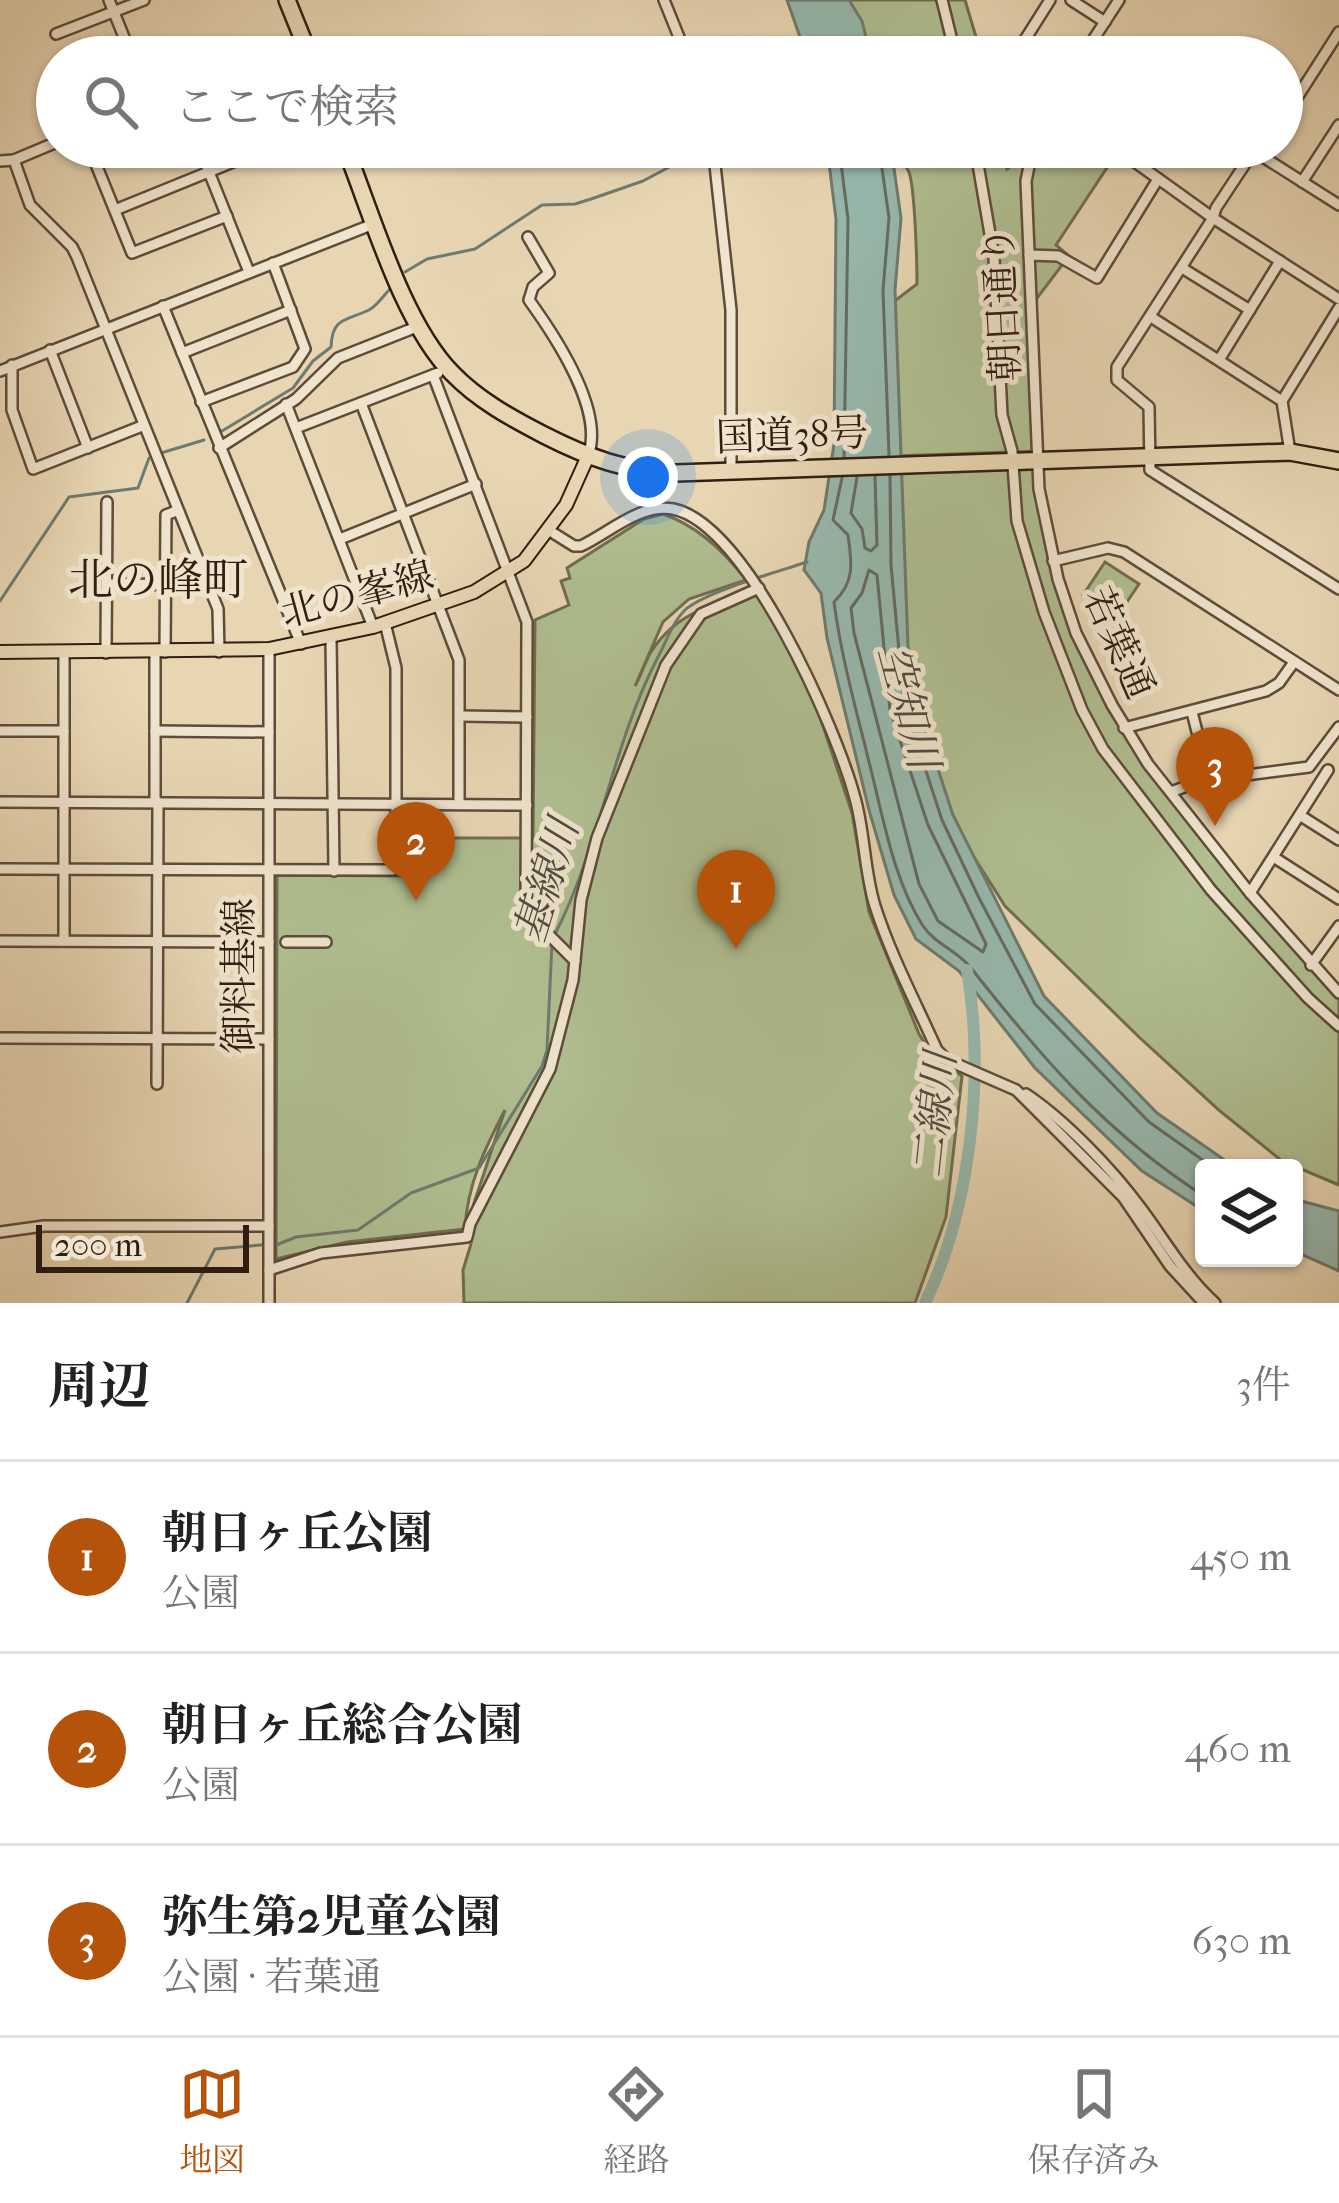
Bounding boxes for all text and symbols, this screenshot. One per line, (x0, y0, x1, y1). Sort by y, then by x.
search box (36, 36, 1303, 168)
icon: search (78, 69, 144, 135)
text: ここで検索 (174, 81, 399, 134)
street label: 朝日通り (975, 225, 1029, 383)
street label: 国道38号 (715, 409, 869, 461)
your location (618, 447, 678, 507)
street label: 北の峯線 (276, 552, 438, 636)
district label: 北の峰町 (68, 554, 248, 607)
street label: 若葉通 (1074, 580, 1164, 706)
water label: 空知川 (868, 640, 949, 778)
pin: 3 (1176, 727, 1254, 826)
pin: 2 (377, 802, 455, 901)
water label: 基線川 (505, 810, 590, 948)
pin: 1 (697, 850, 775, 949)
street label: 御料基線 (216, 898, 262, 1054)
water label: 二線川 (904, 1046, 966, 1180)
map controls (1195, 1159, 1303, 1267)
button: layers (1195, 1159, 1303, 1267)
scale bar (36, 1219, 249, 1272)
text: 200 m (54, 1226, 142, 1265)
text: 周辺 (48, 1356, 150, 1416)
text: 3件 (1236, 1362, 1291, 1408)
text: 朝日ヶ丘公園 (162, 1507, 432, 1560)
text: 1 (80, 1534, 94, 1580)
text: 450 m (1190, 1534, 1291, 1580)
text: 公園 (162, 1570, 240, 1616)
text: 朝日ヶ丘総合公園 (162, 1699, 522, 1752)
text: 2 (77, 1726, 97, 1772)
text: 460 m (1185, 1726, 1291, 1772)
text: 公園 (162, 1762, 240, 1808)
text: 弥生第2児童公園 (162, 1891, 500, 1944)
text: 3 (79, 1918, 95, 1964)
text: 630 m (1192, 1918, 1291, 1964)
text: 公園 · 若葉通 (162, 1954, 382, 2000)
tab: 地図 (179, 2061, 245, 2180)
tab: 経路 (603, 2061, 669, 2180)
tab: 保存済み (1028, 2061, 1160, 2180)

